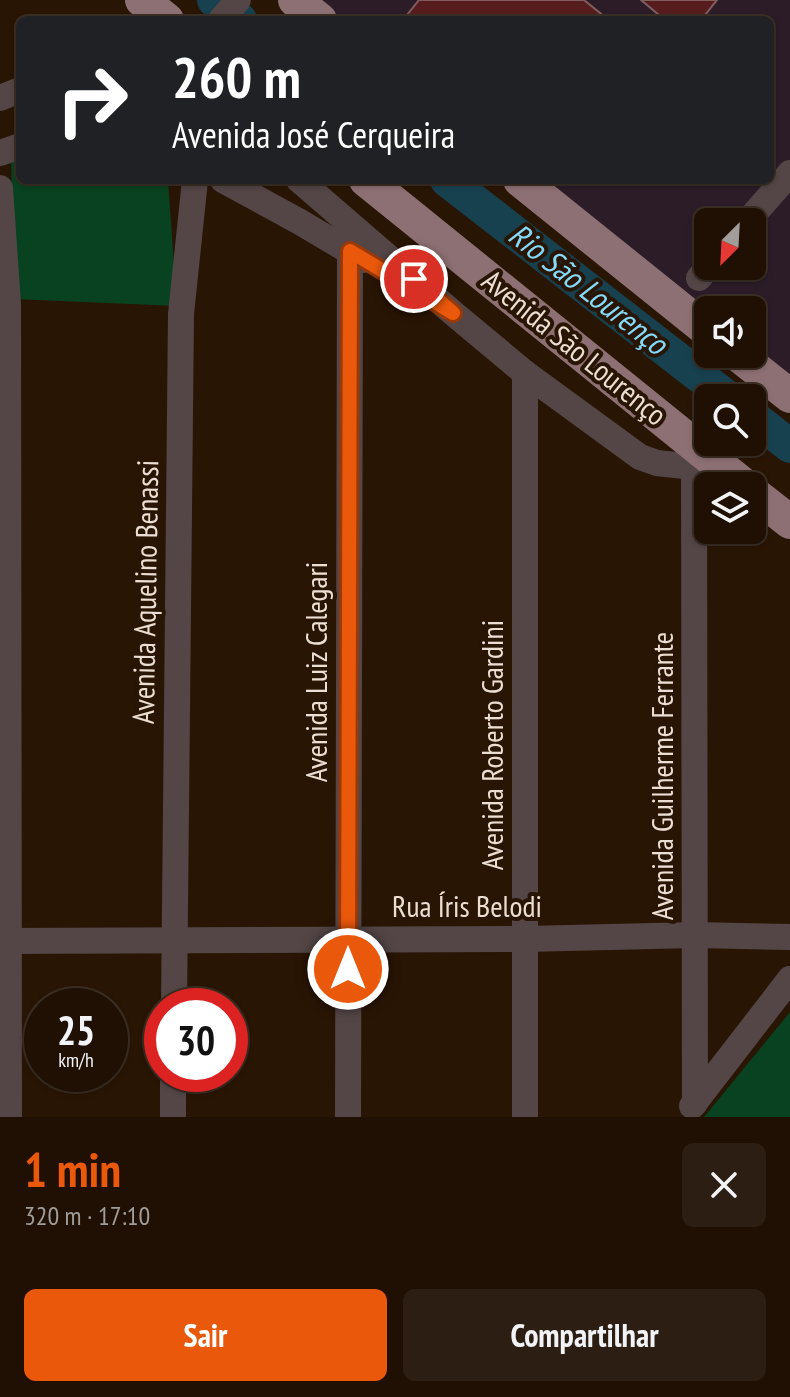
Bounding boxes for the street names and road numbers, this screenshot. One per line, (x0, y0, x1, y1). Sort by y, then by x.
street label: Avenida São Lourenço (475, 260, 675, 433)
street label: Avenida Aquelino Benassi (123, 460, 166, 724)
street label: Avenida Luiz Calegari (296, 562, 335, 782)
street label: Avenida Roberto Gardini (472, 620, 511, 870)
street label: Avenida Guilherme Ferrante (642, 632, 681, 920)
street label: Rua Íris Belodi (392, 886, 542, 925)

